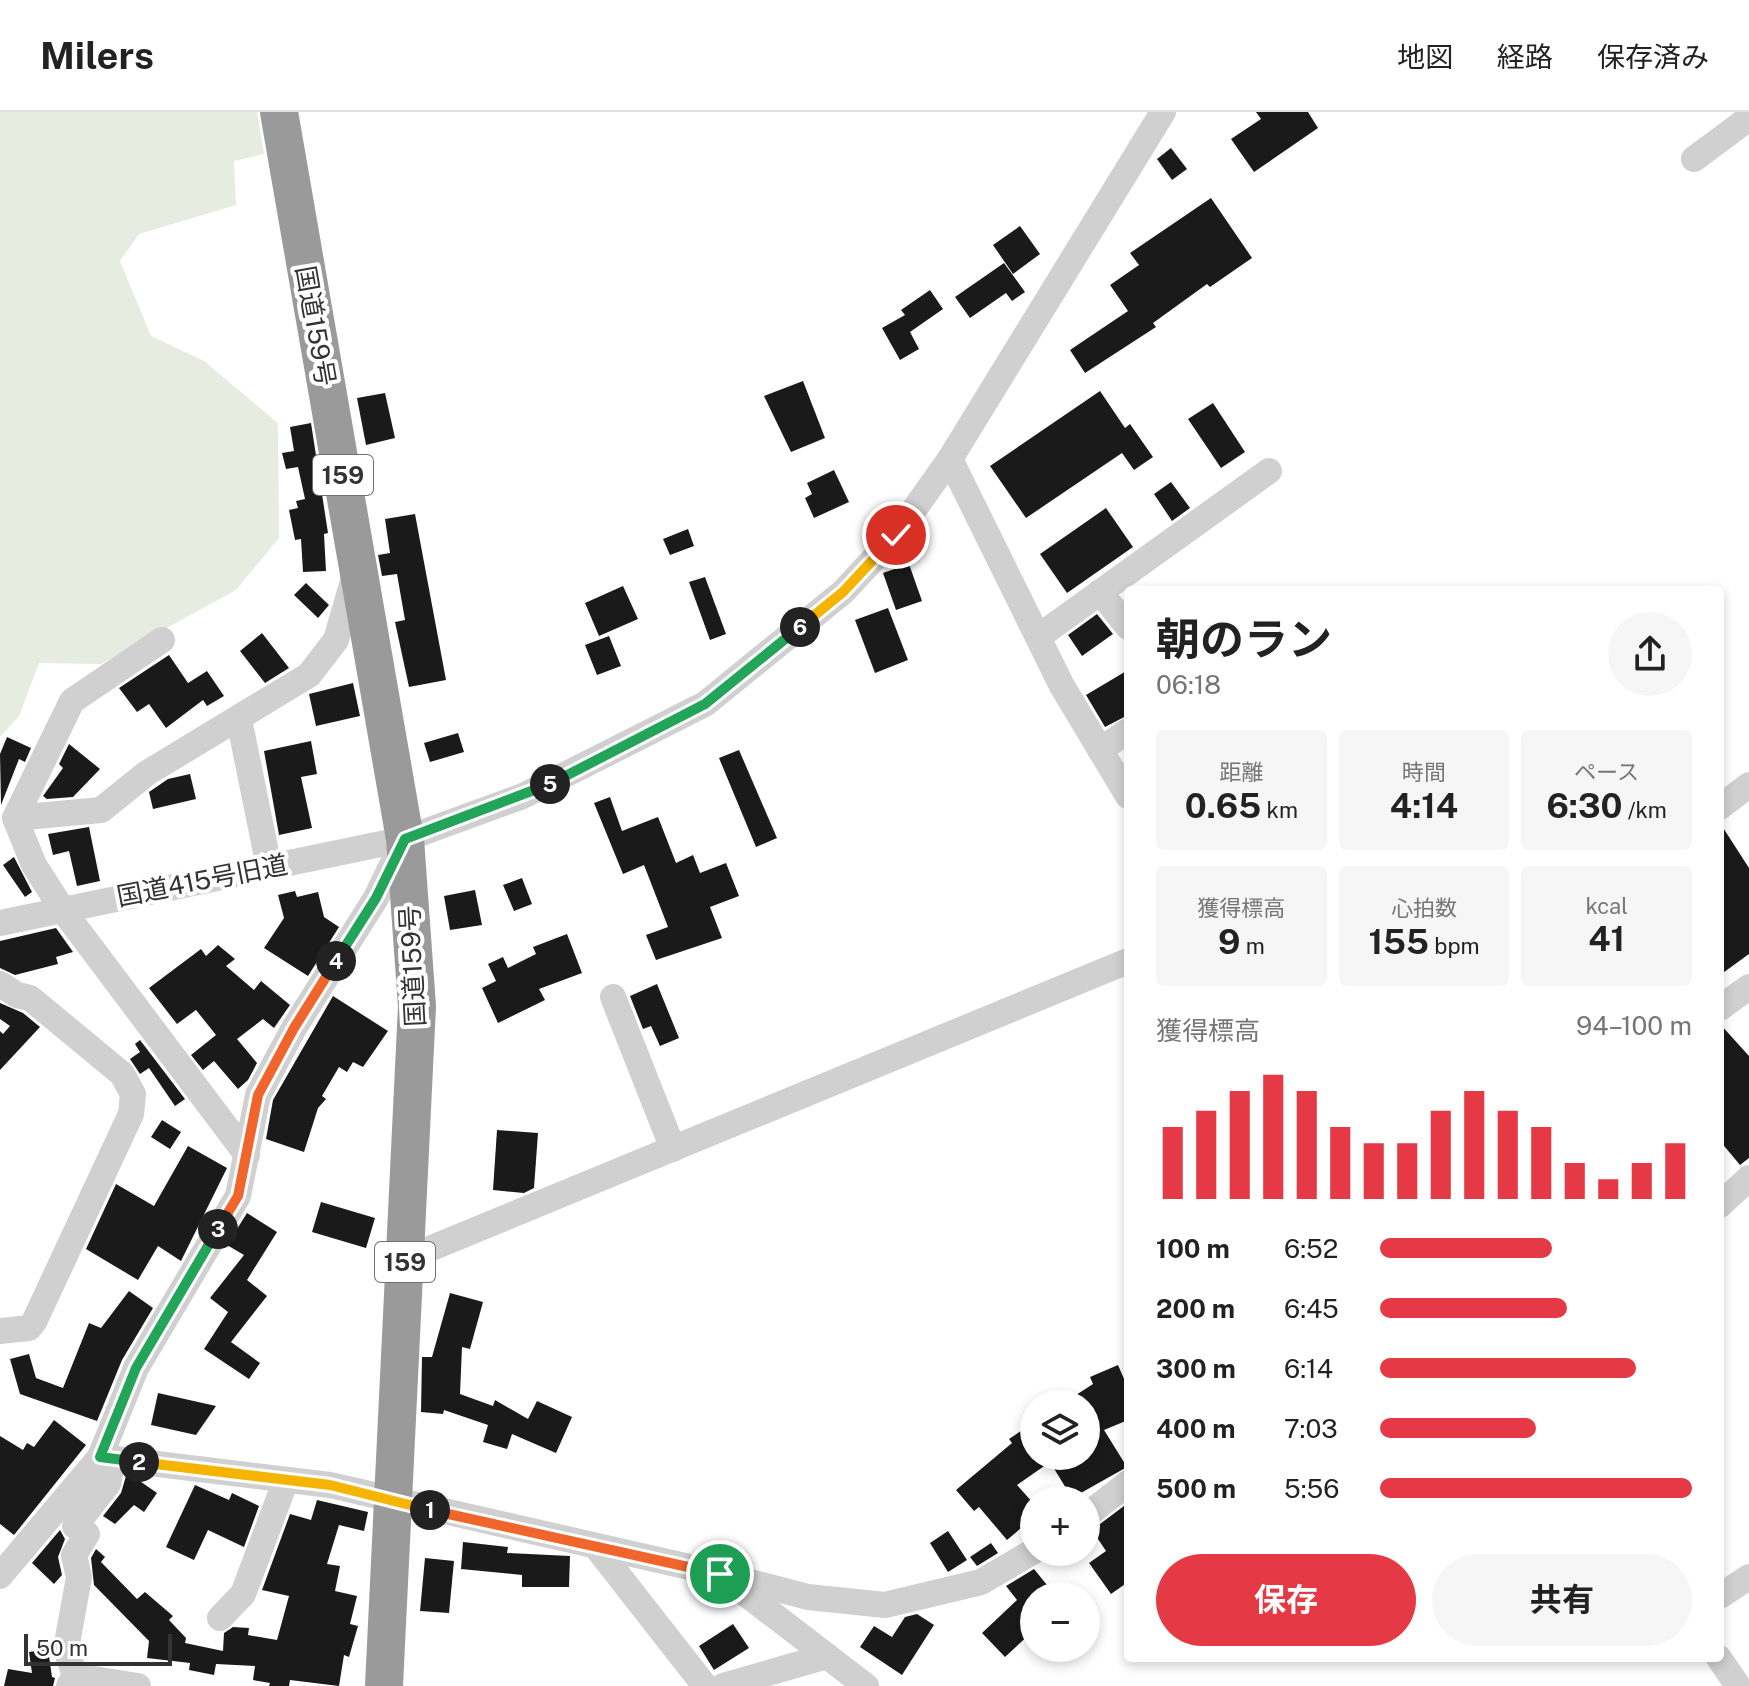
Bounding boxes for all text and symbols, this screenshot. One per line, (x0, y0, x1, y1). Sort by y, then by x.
text: Milers (40, 33, 154, 78)
text: 地図 (1397, 40, 1453, 73)
text: 経路 (1497, 40, 1553, 73)
text: 保存済み (1597, 40, 1709, 73)
street label: 国道159号 (290, 263, 342, 389)
road number: 159 (313, 455, 373, 495)
pin (862, 501, 930, 569)
icon: check (874, 513, 918, 557)
pin: 6 (780, 607, 820, 647)
button: share (1608, 612, 1692, 696)
text: 朝のラン (1156, 613, 1332, 665)
text: 6 (793, 614, 807, 640)
text: 06:18 (1156, 669, 1221, 700)
text: 距離 (1219, 759, 1263, 785)
text: 時間 (1402, 759, 1446, 785)
text: ペース (1574, 759, 1639, 785)
pin: 5 (530, 764, 570, 804)
text: 5 (543, 771, 557, 797)
text: 0.65 (1185, 786, 1261, 826)
text: 4:14 (1390, 786, 1458, 826)
text: 6:30 (1546, 786, 1622, 826)
text: km (1261, 797, 1298, 823)
text: /km (1622, 797, 1667, 823)
street label: 国道415号旧道 (114, 848, 290, 912)
text: kcal (1585, 893, 1628, 919)
text: 獲得標高 (1197, 895, 1285, 921)
text: 心拍数 (1391, 895, 1457, 921)
street label: 国道159号 (393, 905, 431, 1027)
text: 41 (1588, 919, 1625, 959)
text: 9 (1218, 922, 1240, 962)
text: 155 (1368, 922, 1429, 962)
text: m (1240, 933, 1265, 959)
text: bpm (1429, 933, 1480, 959)
pin: 4 (316, 941, 356, 981)
text: 4 (329, 948, 343, 974)
text: 94–100 m (1576, 1010, 1692, 1041)
text: 獲得標高 (1156, 1015, 1260, 1046)
pin: 3 (198, 1209, 238, 1249)
text: 3 (211, 1216, 225, 1242)
text: 100 m (1156, 1233, 1230, 1264)
text: 6:52 (1284, 1233, 1338, 1264)
road number: 159 (375, 1242, 435, 1282)
text: 200 m (1156, 1293, 1235, 1324)
text: 6:45 (1284, 1293, 1339, 1324)
text: 300 m (1156, 1353, 1236, 1384)
text: 6:14 (1284, 1353, 1333, 1384)
map controls (1020, 1390, 1100, 1662)
button: layers (1020, 1390, 1100, 1470)
text: 400 m (1156, 1413, 1236, 1444)
text: 7:03 (1284, 1413, 1338, 1444)
pin: 2 (119, 1442, 159, 1482)
text: 2 (132, 1449, 146, 1475)
text: 500 m (1156, 1473, 1236, 1504)
text: 5:56 (1284, 1473, 1339, 1504)
button: + (1020, 1486, 1100, 1566)
pin: 1 (410, 1490, 450, 1530)
text: 1 (425, 1497, 435, 1523)
pin (686, 1540, 754, 1608)
icon: arrive (698, 1552, 742, 1596)
button: 保存 (1156, 1554, 1416, 1646)
button: 共有 (1432, 1554, 1692, 1646)
button: − (1020, 1582, 1100, 1662)
scale bar (24, 1630, 172, 1666)
text: 50 m (36, 1635, 88, 1661)

